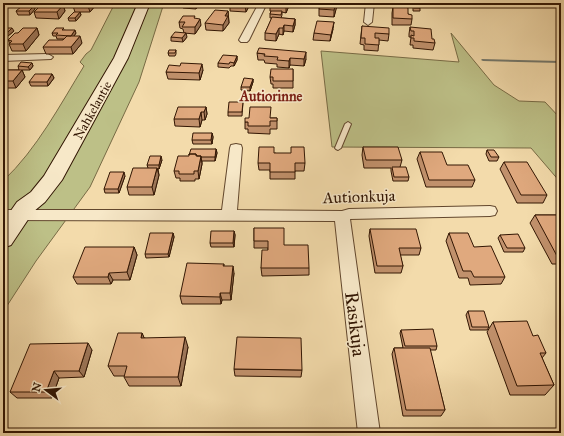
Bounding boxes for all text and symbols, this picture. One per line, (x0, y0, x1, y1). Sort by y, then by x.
street label: Nahkelantie (70, 78, 116, 142)
district label: Autiorinne (239, 88, 302, 105)
street label: Autionkuja (321, 186, 396, 207)
street label: Rasikuja (340, 290, 371, 359)
north arrow (26, 370, 66, 410)
text: N (29, 380, 45, 394)

